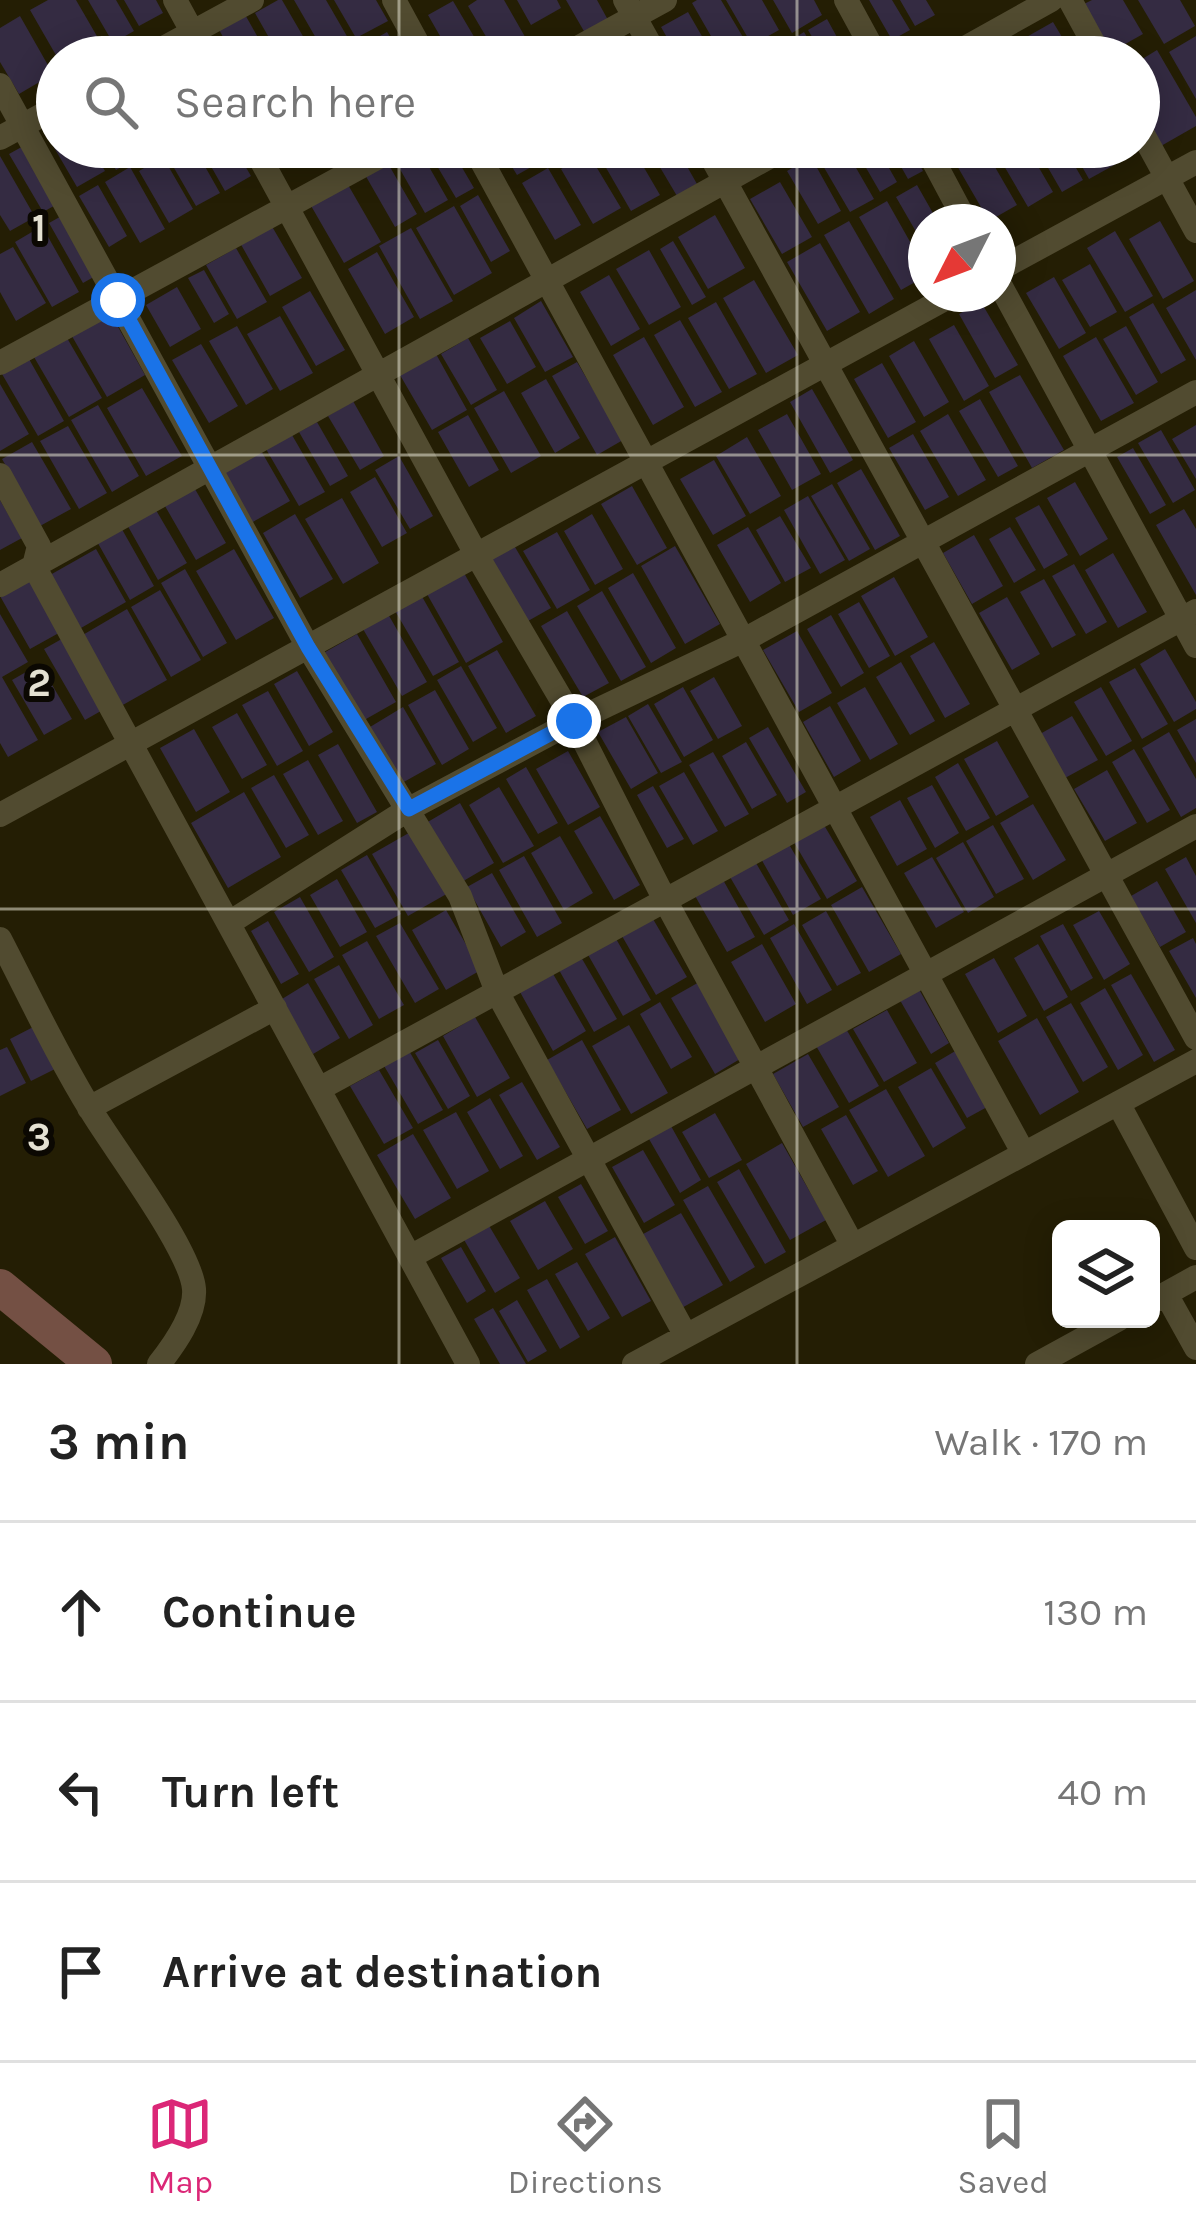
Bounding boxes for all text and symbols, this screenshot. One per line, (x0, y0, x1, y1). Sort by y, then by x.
search box (36, 36, 1160, 168)
icon: search (78, 69, 144, 135)
text: Search here (174, 76, 416, 128)
north arrow (908, 204, 1016, 312)
text: 1 (32, 205, 46, 251)
route start (91, 273, 145, 327)
text: 2 (27, 660, 51, 706)
route end (547, 694, 601, 748)
text: 3 (27, 1114, 51, 1160)
map controls (1052, 1220, 1160, 1328)
button: layers (1052, 1220, 1160, 1328)
text: 3 min (48, 1412, 190, 1472)
text: Walk · 170 m (934, 1419, 1148, 1465)
icon: ahead (48, 1579, 114, 1645)
text: Continue (162, 1586, 357, 1638)
text: 130 m (1043, 1589, 1148, 1635)
icon: left (48, 1759, 114, 1825)
text: Turn left (162, 1766, 339, 1818)
text: 40 m (1057, 1769, 1148, 1815)
icon: arrive (48, 1939, 114, 2005)
text: Arrive at destination (162, 1946, 602, 1998)
tab: Map (147, 2091, 213, 2201)
tab: Directions (508, 2091, 663, 2201)
tab: Saved (958, 2091, 1049, 2201)

